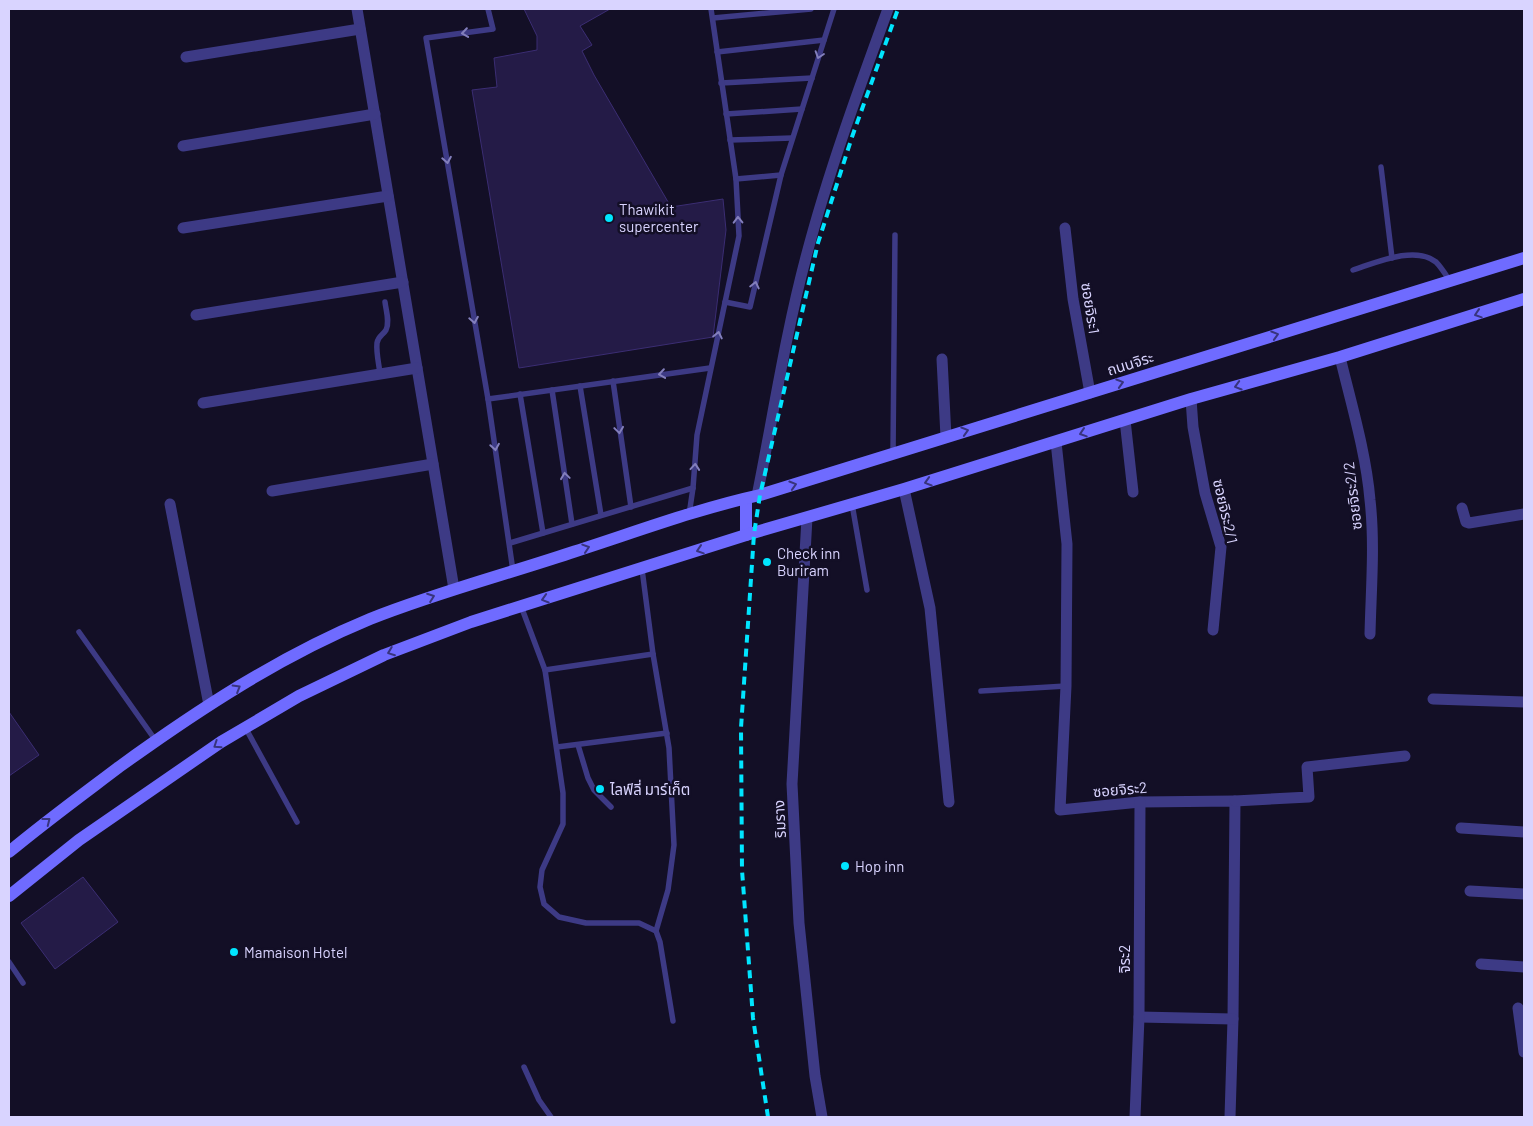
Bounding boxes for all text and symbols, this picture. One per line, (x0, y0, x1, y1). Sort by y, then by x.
one-way arrow (460, 27, 468, 38)
one-way arrow (815, 51, 825, 59)
one-way arrow (441, 155, 451, 164)
place label: Thawikit supercenter (619, 200, 699, 235)
marker: Thawikit supercenter (603, 212, 615, 224)
one-way arrow (733, 216, 744, 224)
one-way arrow (749, 281, 760, 290)
street label: ซอยจิระ1 (1078, 281, 1104, 335)
one-way arrow (1474, 308, 1482, 318)
one-way arrow (469, 316, 479, 324)
one-way arrow (712, 330, 722, 339)
one-way arrow (1271, 331, 1279, 341)
street label: ถนนจิระ (1105, 347, 1155, 379)
one-way arrow (658, 369, 666, 379)
one-way arrow (1115, 379, 1124, 389)
one-way arrow (1235, 380, 1243, 390)
one-way arrow (614, 425, 624, 434)
one-way arrow (960, 427, 968, 437)
one-way arrow (1079, 428, 1088, 438)
one-way arrow (489, 443, 500, 451)
street label: ซอยจิระ2/2 (1339, 461, 1365, 531)
one-way arrow (689, 462, 700, 470)
one-way arrow (560, 472, 571, 480)
one-way arrow (924, 476, 932, 486)
street label: ซอยจิระ2/1 (1210, 477, 1242, 545)
one-way arrow (788, 481, 797, 491)
one-way arrow (581, 544, 590, 554)
place label: Check inn Buriram (777, 544, 840, 579)
one-way arrow (696, 545, 704, 555)
marker: Check inn Buriram (761, 556, 773, 568)
one-way arrow (426, 593, 435, 603)
one-way arrow (541, 593, 549, 603)
one-way arrow (387, 646, 396, 656)
one-way arrow (232, 685, 241, 695)
one-way arrow (213, 738, 222, 748)
street label: ซอยจิระ2 (1092, 778, 1148, 800)
place label: ไลฟ์ลี่ มาร์เก็ต (609, 779, 690, 798)
marker: ไลฟ์ลี่ มาร์เก็ต (594, 783, 606, 795)
street label: ริมราง (769, 800, 789, 838)
one-way arrow (41, 818, 50, 827)
place label: Hop inn (855, 857, 904, 875)
marker: Hop inn (839, 860, 851, 872)
place label: Mamaison Hotel (244, 943, 347, 961)
street label: จิระ2 (1115, 945, 1133, 973)
marker: Mamaison Hotel (228, 946, 240, 958)

